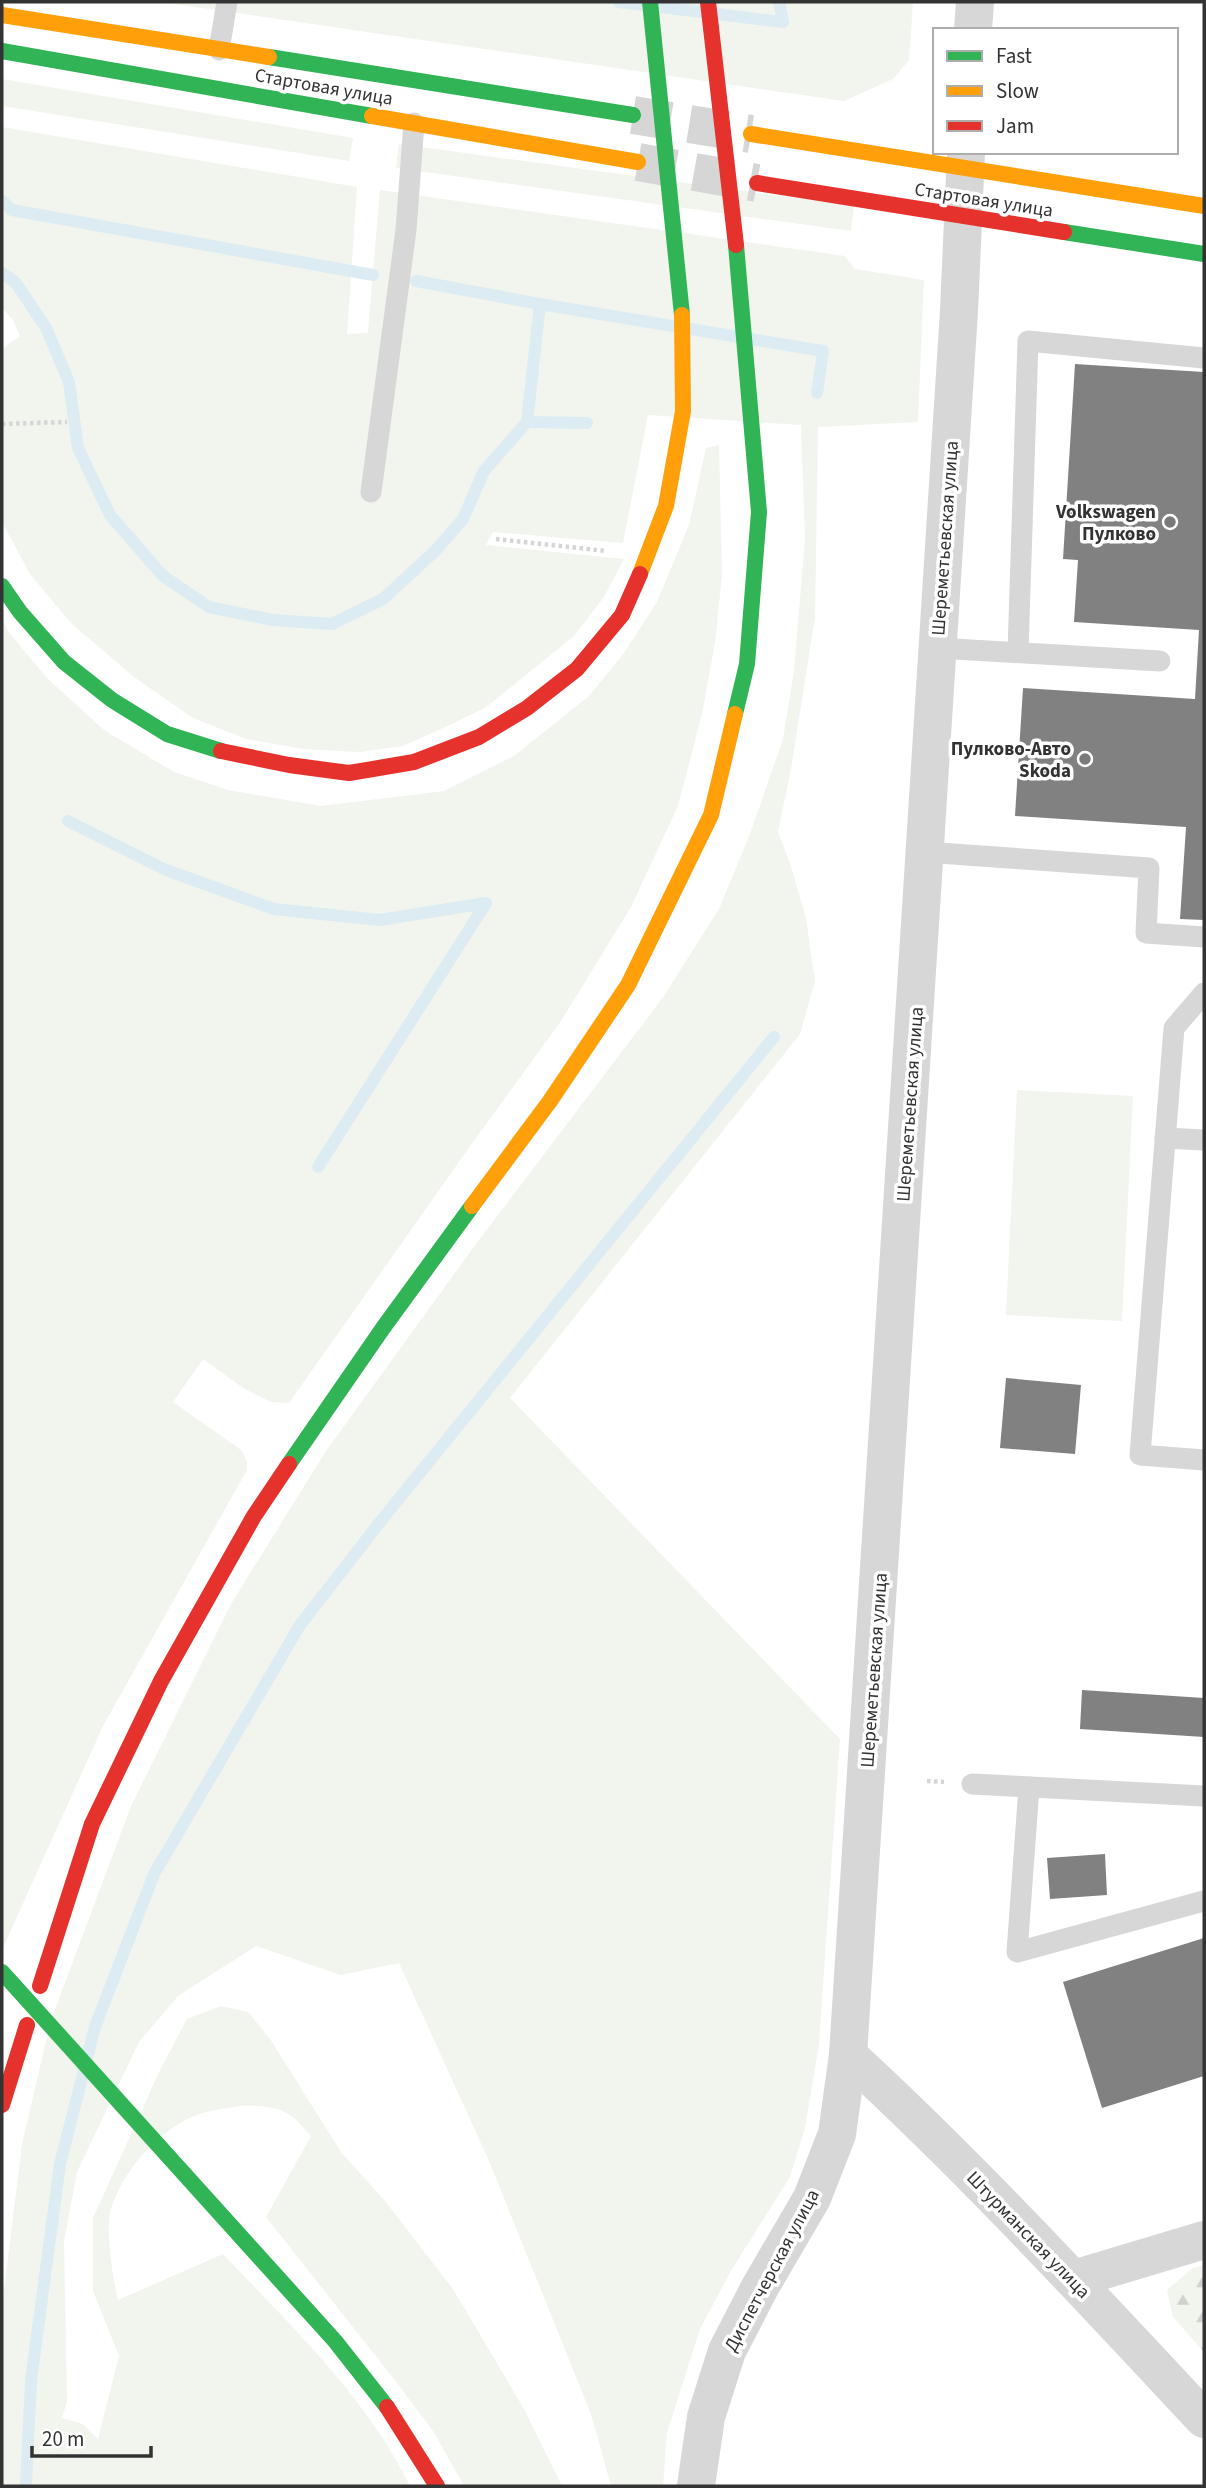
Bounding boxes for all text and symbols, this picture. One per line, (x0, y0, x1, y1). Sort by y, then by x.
legend (933, 28, 1178, 154)
text: Fast (996, 41, 1032, 71)
street label: Стартовая улица (253, 62, 395, 113)
text: Slow (996, 76, 1039, 106)
text: Jam (996, 111, 1034, 141)
street label: Стартовая улица (913, 176, 1055, 225)
street label: Шереметьевская улица (925, 440, 966, 636)
place label: Volkswagen Пулково (1055, 499, 1156, 548)
marker: Volkswagen Пулково (1162, 514, 1178, 530)
place label: Пулково-Авто Skoda (951, 736, 1071, 785)
marker: Пулково-Авто Skoda (1077, 751, 1093, 767)
street label: Шереметьевская улица (890, 1006, 931, 1202)
street label: Шереметьевская улица (854, 1572, 895, 1768)
street label: Штурманская улица (960, 2165, 1096, 2305)
street label: Диспетчерская улица (718, 2185, 827, 2357)
scale bar (32, 2414, 150, 2458)
text: 20 m (42, 2424, 84, 2454)

